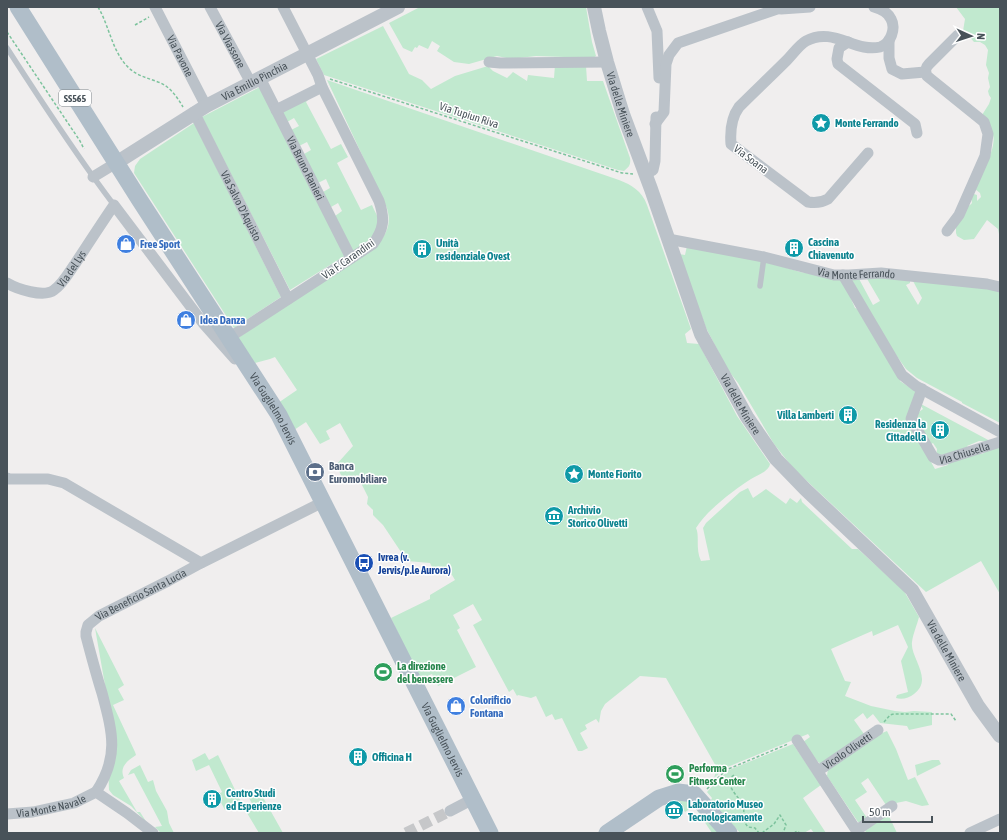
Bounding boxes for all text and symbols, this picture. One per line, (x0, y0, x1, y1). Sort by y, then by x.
north arrow (951, 16, 991, 56)
street label: Via Viassone (213, 20, 248, 70)
street label: Via Pavone (165, 33, 196, 79)
text: N (975, 33, 987, 40)
street label: Via Emilio Pinchia (220, 59, 289, 103)
street label: Via delle Miniere (604, 70, 637, 139)
road number: SS565 (59, 90, 91, 106)
street label: Via Tupiun Riva (438, 100, 500, 130)
place icon: Monte Ferrando (810, 112, 832, 134)
place label: Monte Ferrando (835, 117, 899, 129)
street label: Via Bruno Ranieri (284, 134, 327, 202)
street label: Via Soana (731, 142, 771, 176)
street label: Via Salvo D'Aquisto (219, 169, 264, 243)
shop icon: Free Sport (115, 233, 137, 255)
place label: Cascina Chiavenuto (808, 236, 854, 261)
street label: Via F. Carandini (320, 237, 376, 281)
place label: Unità residenziale Ovest (436, 237, 511, 262)
building icon: Cascina Chiavenuto (783, 237, 805, 259)
place label: Free Sport (140, 238, 181, 250)
building icon: Unità residenziale Ovest (411, 238, 433, 260)
street label: Via del Lys (55, 248, 88, 290)
street label: Via Monte Ferrando (816, 265, 896, 281)
shop icon: Idea Danza (175, 309, 197, 331)
place label: Idea Danza (200, 314, 245, 326)
street label: Via Guglielmo Jervis (247, 371, 299, 447)
street label: Via delle Miniere (718, 372, 763, 437)
building icon: Villa Lamberti (837, 404, 859, 426)
place label: Villa Lamberti (776, 409, 834, 421)
place label: Residenza la Cittadella (875, 418, 926, 443)
building icon: Residenza la Cittadella (929, 419, 951, 441)
street label: Via Chiusella (939, 440, 991, 466)
place label: Banca Euromobiliare (329, 460, 387, 485)
bank icon: Banca Euromobiliare (304, 461, 326, 483)
place icon: Monte Fiorito (563, 463, 585, 485)
place label: Monte Fiorito (588, 468, 642, 480)
place label: Archivio Storico Olivetti (567, 504, 628, 529)
museum icon: Archivio Storico Olivetti (543, 505, 565, 527)
place label: Ivrea (v. Jervis/p.le Aurora) (377, 551, 451, 576)
bus stop icon: Ivrea (v. Jervis/p.le Aurora) (353, 552, 375, 574)
street label: Via Beneficio Santa Lucia (93, 566, 188, 623)
street label: Via delle Miniere (924, 618, 969, 683)
place label: La direzione del benessere (397, 660, 453, 685)
sports icon: La direzione del benessere (372, 661, 394, 683)
place label: Colorificio Fontana (470, 694, 511, 719)
shop icon: Colorificio Fontana (445, 695, 467, 717)
street label: Via Guglielmo Jervis (419, 701, 467, 779)
street label: Vicolo Olivetti (821, 730, 875, 772)
building icon: Officina H (347, 746, 369, 768)
place label: Officina H (372, 751, 412, 763)
place label: Performa Fitness Center (689, 762, 746, 787)
sports icon: Performa Fitness Center (664, 763, 686, 785)
place label: Centro Studi ed Esperienze (226, 787, 281, 812)
building icon: Centro Studi ed Esperienze (201, 788, 223, 810)
street label: Via Monte Navale (16, 792, 88, 819)
place label: Laboratorio Museo Tecnologicamente (688, 798, 763, 823)
scale bar (863, 798, 932, 824)
museum icon: Laboratorio Museo Tecnologicamente (663, 799, 685, 821)
text: 50 m (869, 805, 891, 819)

